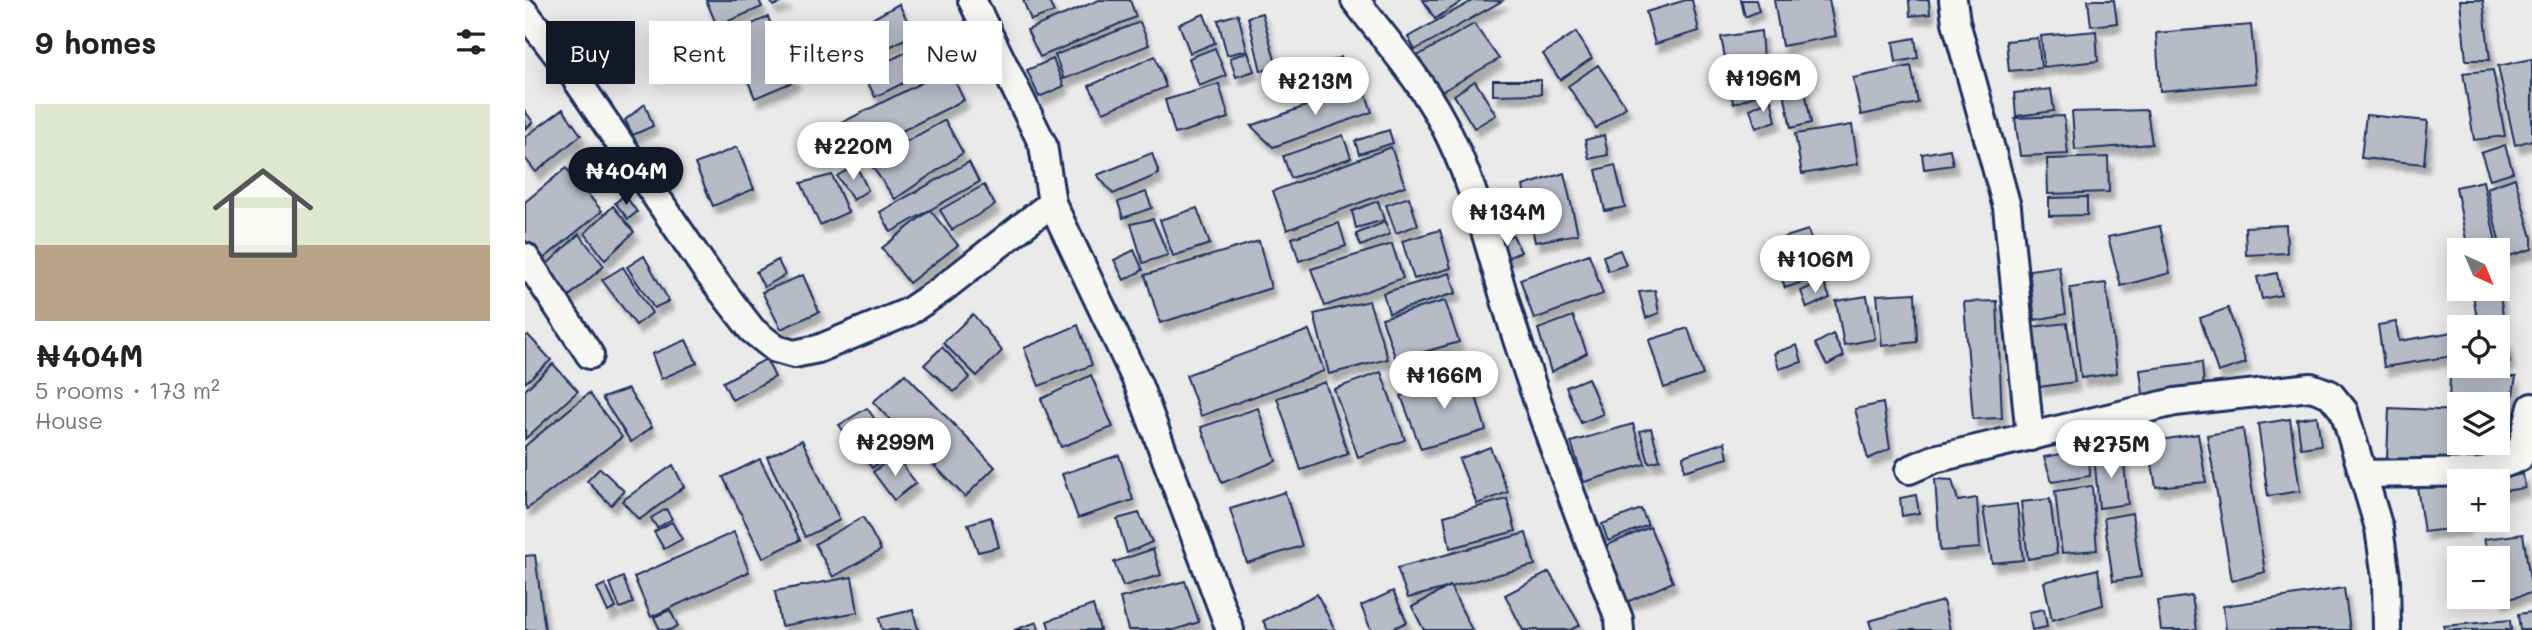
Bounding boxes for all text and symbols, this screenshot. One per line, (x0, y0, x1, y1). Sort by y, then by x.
chip: Buy (546, 21, 635, 84)
chip: Rent (649, 21, 751, 84)
chip: Filters (765, 21, 889, 84)
chip: New (903, 21, 1002, 84)
text: 9 homes (35, 22, 156, 62)
icon: filters (452, 23, 490, 61)
pin: ₦196M (1714, 54, 1812, 114)
pin: ₦213M (1266, 58, 1364, 117)
text: ₦196M (1724, 62, 1802, 92)
text: ₦213M (1277, 65, 1353, 95)
pin: ₦220M (804, 122, 902, 182)
text: ₦220M (813, 130, 893, 160)
pin: ₦404M (577, 148, 675, 207)
icon: home (200, 150, 326, 276)
text: ₦404M (584, 155, 668, 185)
pin: ₦134M (1458, 188, 1556, 248)
text: ₦134M (1468, 196, 1546, 226)
pin: ₦106M (1766, 236, 1864, 295)
north arrow (2447, 238, 2509, 301)
map controls (2447, 238, 2510, 609)
text: ₦106M (1776, 243, 1854, 273)
button: locate (2447, 315, 2510, 378)
text: ₦404M (35, 335, 144, 375)
pin: ₦166M (1395, 352, 1493, 411)
text: ₦166M (1405, 359, 1483, 389)
text: 5 rooms · 173 m² (35, 375, 220, 405)
button: layers (2447, 392, 2510, 455)
text: House (35, 405, 103, 435)
pin: ₦299M (846, 419, 944, 478)
pin: ₦275M (2062, 420, 2160, 480)
text: ₦299M (855, 426, 935, 456)
text: ₦275M (2072, 428, 2150, 458)
button: + (2447, 469, 2510, 532)
button: − (2447, 546, 2510, 609)

